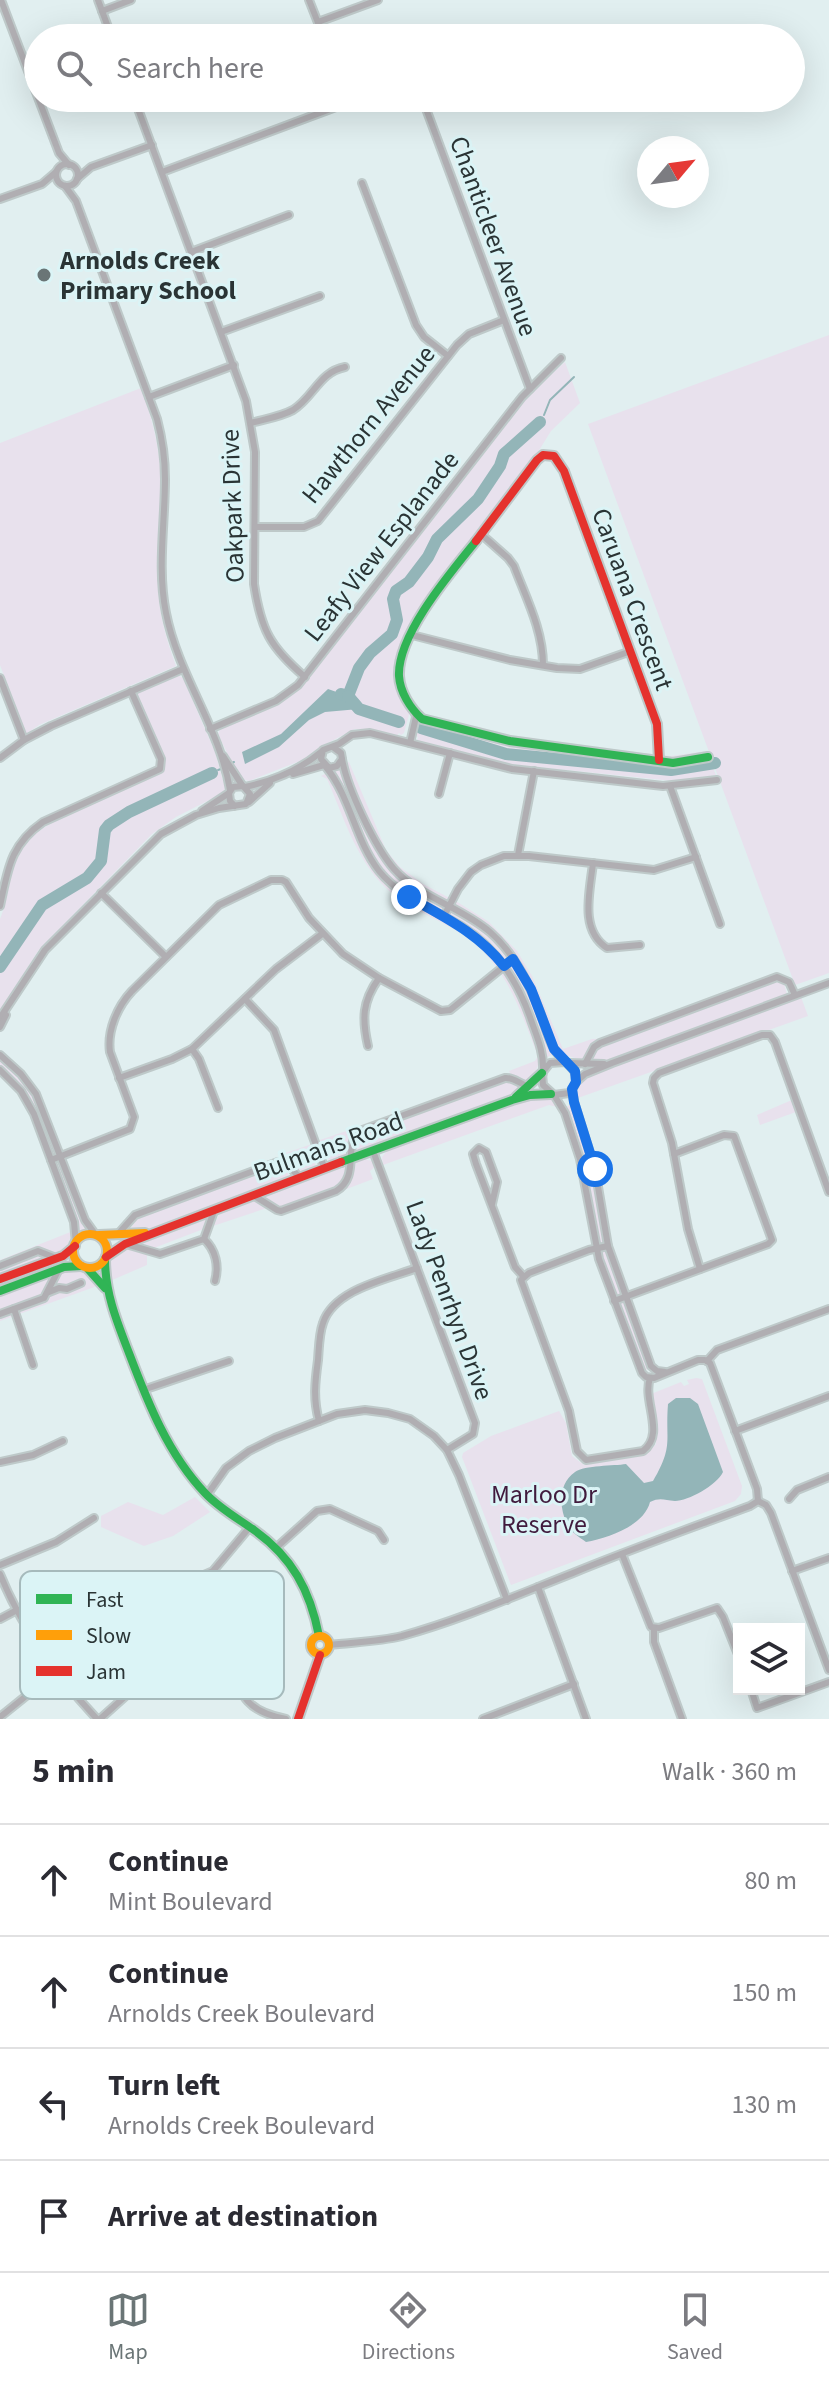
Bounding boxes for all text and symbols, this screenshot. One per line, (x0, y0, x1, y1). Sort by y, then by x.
search box (24, 24, 805, 112)
icon: search (52, 46, 96, 90)
text: Search here (116, 47, 264, 90)
street label: Chanticleer Avenue (440, 131, 547, 341)
north arrow (637, 136, 709, 208)
place label: Arnolds Creek Primary School (59, 242, 237, 309)
marker: Arnolds Creek Primary School (35, 266, 53, 284)
street label: Hawthorn Avenue (293, 337, 444, 511)
street label: Oakpark Drive (211, 428, 254, 584)
street label: Leafy View Esplanade (295, 443, 468, 650)
street label: Caruana Crescent (582, 503, 683, 696)
route end (391, 879, 427, 915)
street label: Bulmans Road (248, 1102, 408, 1191)
route start (577, 1151, 613, 1187)
street label: Lady Penrhyn Drive (396, 1195, 503, 1405)
park label: Marloo Dr Reserve (491, 1476, 598, 1543)
legend (20, 1571, 284, 1699)
text: Fast (86, 1584, 124, 1616)
text: Slow (86, 1620, 131, 1652)
map controls (733, 1623, 805, 1695)
button: layers (733, 1623, 805, 1695)
text: Jam (86, 1656, 126, 1688)
text: 5 min (32, 1747, 115, 1796)
text: Walk · 360 m (662, 1753, 797, 1790)
text: Continue (108, 1840, 229, 1883)
icon: ahead (32, 1858, 76, 1902)
text: 80 m (744, 1862, 797, 1899)
text: Mint Boulevard (108, 1883, 273, 1920)
text: Continue (108, 1952, 229, 1995)
icon: ahead (32, 1970, 76, 2014)
text: 150 m (731, 1974, 797, 2011)
text: Arnolds Creek Boulevard (108, 1995, 375, 2032)
text: Turn left (108, 2064, 220, 2107)
icon: left (32, 2082, 76, 2126)
text: 130 m (731, 2086, 797, 2123)
text: Arnolds Creek Boulevard (108, 2107, 375, 2144)
icon: arrive (32, 2194, 76, 2238)
text: Arrive at destination (108, 2195, 378, 2238)
tab: Map (106, 2288, 150, 2368)
tab: Directions (362, 2288, 455, 2368)
tab: Saved (667, 2288, 723, 2368)

